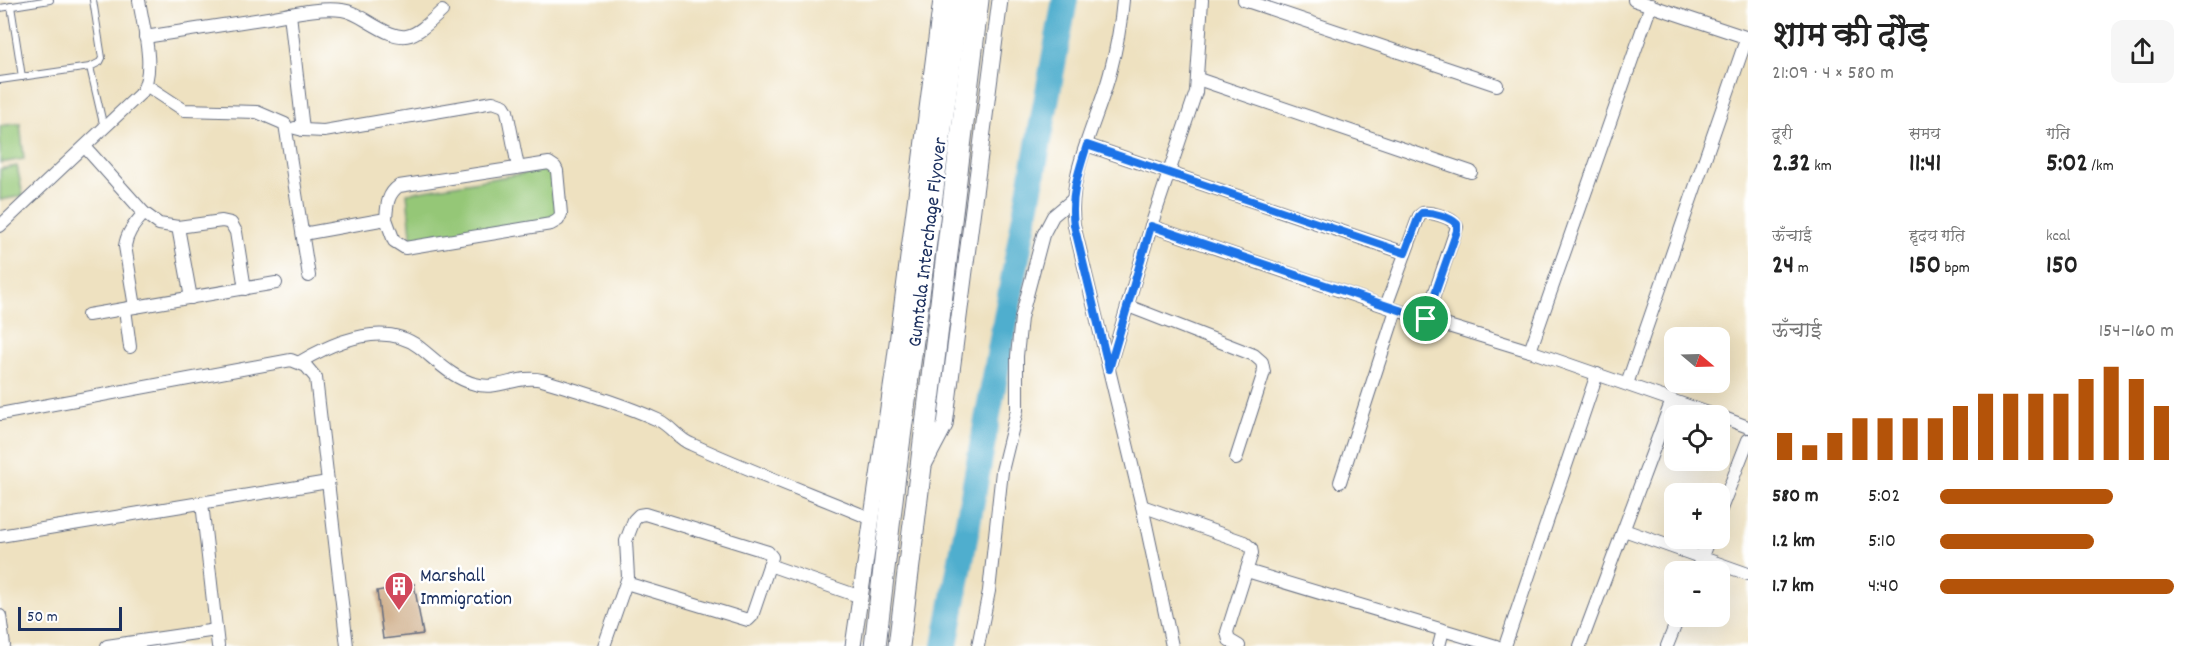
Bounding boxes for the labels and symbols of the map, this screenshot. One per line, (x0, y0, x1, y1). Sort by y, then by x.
street label: Gumtala Interchage Flyover (902, 135, 956, 349)
pin (1400, 293, 1451, 344)
north arrow (1664, 327, 1730, 393)
place label: Marshall Immigration (420, 563, 512, 614)
building icon: Marshall Immigration (383, 570, 415, 612)
scale bar (18, 604, 122, 632)

